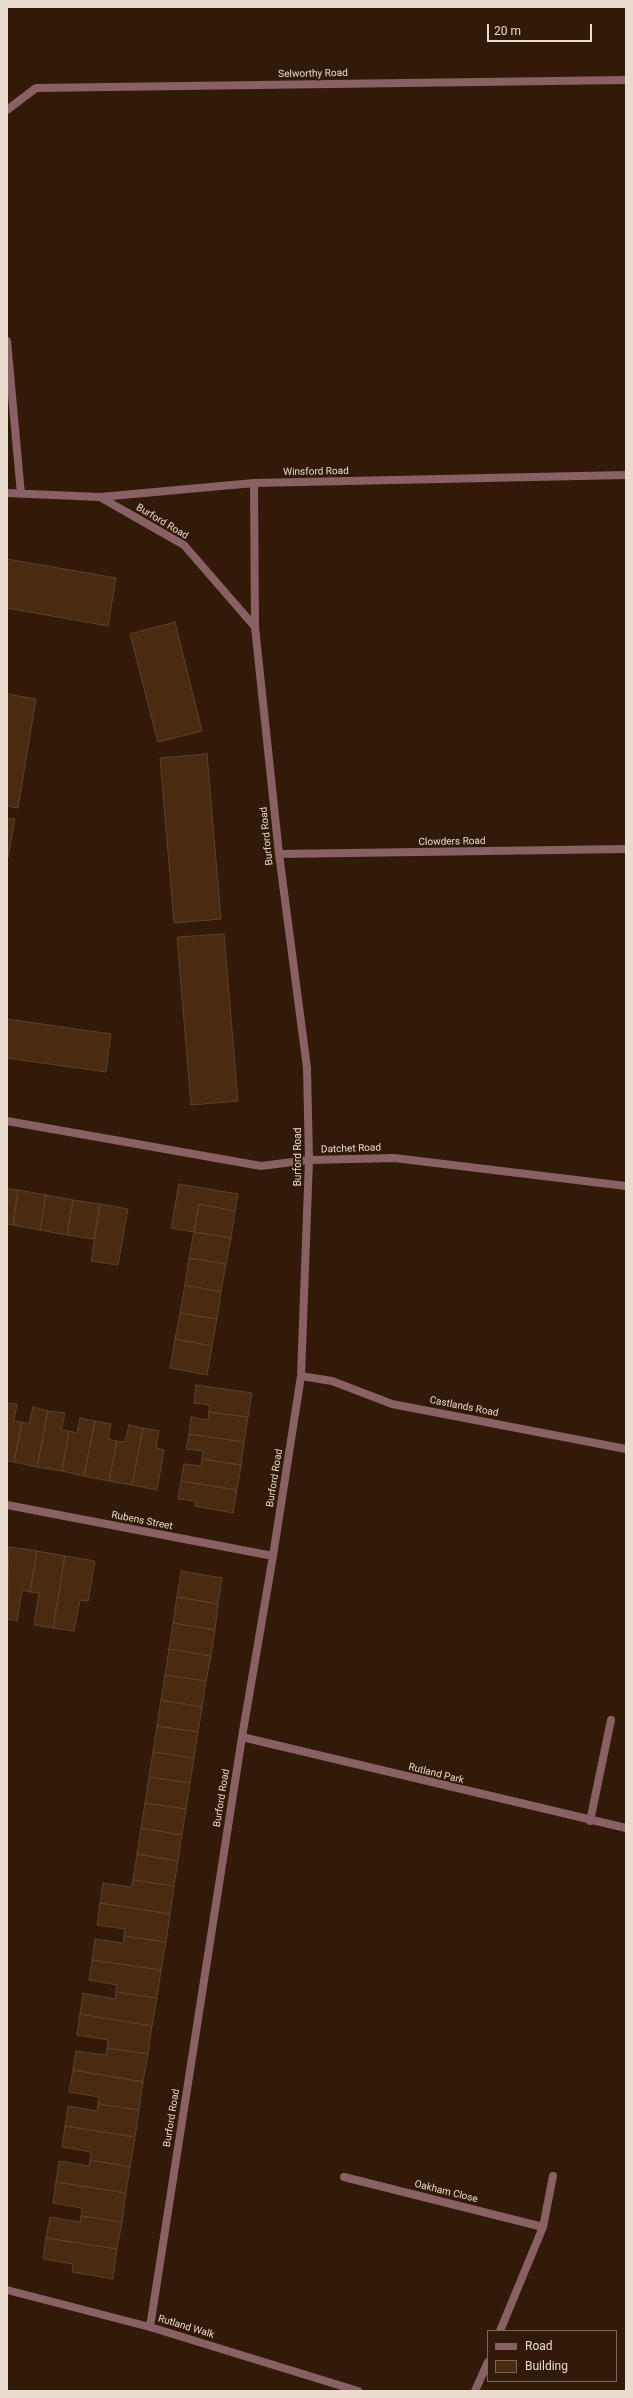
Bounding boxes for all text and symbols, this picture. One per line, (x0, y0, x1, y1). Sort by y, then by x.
scale bar (489, 16, 594, 42)
text: 20 m (494, 24, 521, 38)
street label: Selworthy Road (278, 67, 348, 81)
street label: Winsford Road (283, 465, 349, 479)
street label: Burford Road (134, 502, 190, 542)
street label: Burford Road (258, 806, 276, 866)
street label: Clowders Road (418, 835, 486, 849)
street label: Burford Road (292, 1128, 304, 1186)
street label: Datchet Road (321, 1142, 381, 1156)
street label: Castlands Road (428, 1394, 500, 1420)
street label: Burford Road (264, 1448, 286, 1508)
street label: Rubens Street (110, 1509, 174, 1533)
street label: Rutland Park (407, 1761, 465, 1787)
street label: Burford Road (211, 1768, 233, 1828)
street label: Burford Road (161, 2088, 183, 2148)
street label: Oakham Close (413, 2178, 479, 2206)
street label: Rutland Walk (156, 2313, 216, 2341)
legend (487, 2330, 617, 2382)
text: Road (525, 2339, 553, 2353)
text: Building (525, 2359, 568, 2373)

